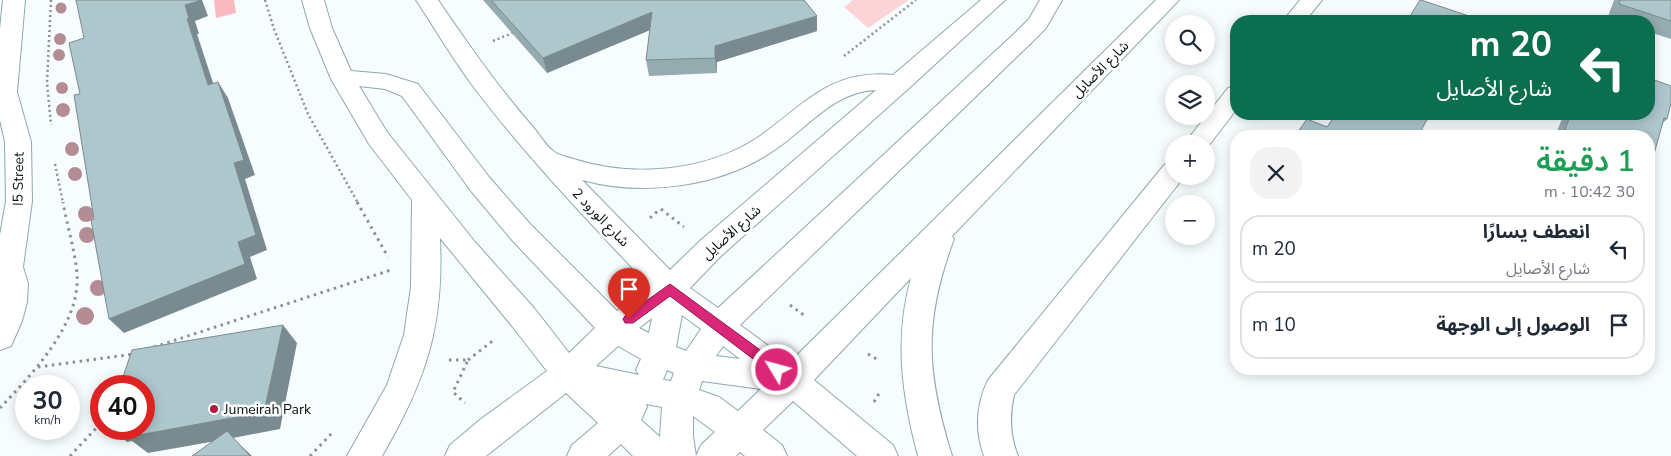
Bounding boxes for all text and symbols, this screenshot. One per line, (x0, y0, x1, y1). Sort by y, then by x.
map controls (1165, 15, 1215, 245)
button: search (1165, 15, 1215, 65)
text: 20 m (1470, 21, 1552, 68)
icon: left (1570, 35, 1635, 100)
street label: شارع الأصايل (1068, 37, 1134, 103)
text: شارع الأصايل (1437, 74, 1552, 104)
button: layers (1165, 75, 1215, 125)
button: + (1165, 135, 1215, 185)
text: 1 دقيقة (1536, 141, 1635, 182)
button: close (1250, 147, 1302, 199)
street label: I5 Street (9, 152, 28, 206)
text: 30 m · 10:42 (1544, 181, 1635, 203)
street label: شارع الورود 2 (567, 184, 633, 251)
button: − (1165, 195, 1215, 245)
street label: شارع الأصايل (698, 201, 766, 265)
text: انعطف يسارًا (1483, 219, 1590, 245)
icon: left (1605, 235, 1633, 263)
text: 20 m (1252, 236, 1296, 262)
text: شارع الأصايل (1506, 258, 1590, 280)
pin (608, 268, 650, 319)
icon: arrive (615, 275, 643, 303)
icon: arrive (1605, 311, 1633, 339)
text: 10 m (1252, 312, 1296, 338)
text: الوصول إلى الوجهة (1436, 312, 1590, 338)
position arrow (750, 343, 802, 395)
speed limit sign: 40 (90, 375, 155, 440)
text: 30 (32, 384, 63, 418)
place label: Jumeirah Park (223, 400, 312, 419)
marker: Jumeirah Park (208, 403, 220, 415)
text: km/h (34, 412, 61, 428)

